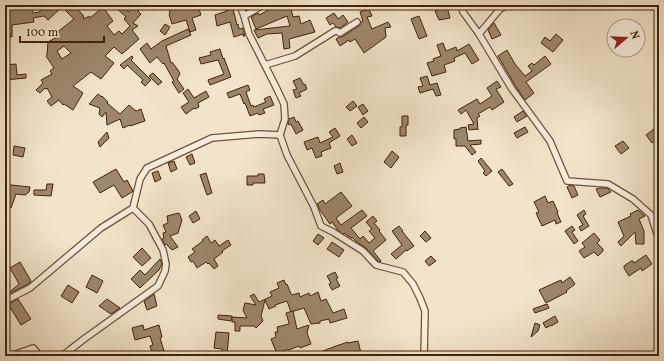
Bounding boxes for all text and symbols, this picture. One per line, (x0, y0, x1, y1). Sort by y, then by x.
scale bar (20, 18, 104, 44)
north arrow (606, 18, 646, 58)
text: 100 m (26, 25, 59, 41)
text: N (626, 29, 642, 41)

